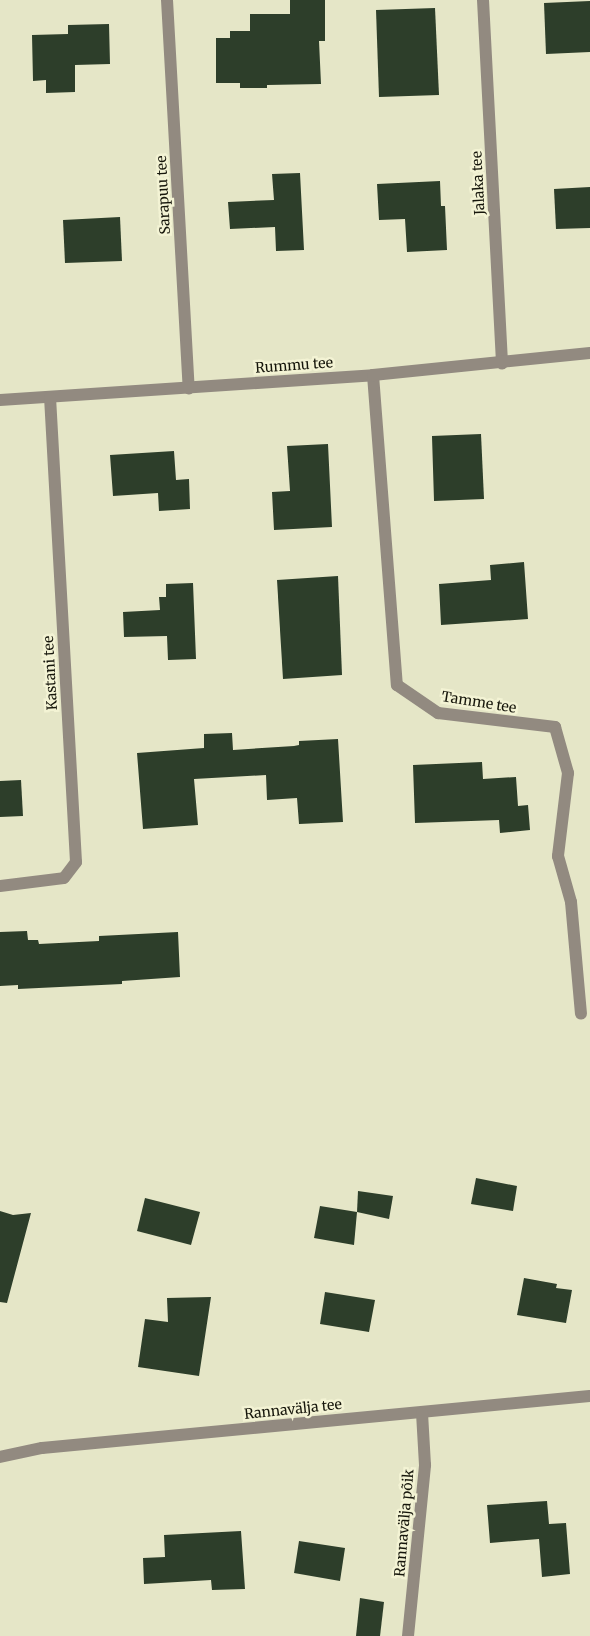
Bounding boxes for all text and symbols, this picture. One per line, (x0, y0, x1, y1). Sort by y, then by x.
street label: Jalaka tee (468, 151, 488, 215)
street label: Sarapuu tee (153, 155, 173, 235)
street label: Rummu tee (255, 354, 333, 376)
street label: Kastani tee (40, 635, 60, 711)
street label: Tamme tee (440, 688, 518, 716)
street label: Rannavälja tee (243, 1396, 343, 1422)
street label: Rannavälja põik (391, 1468, 417, 1578)

